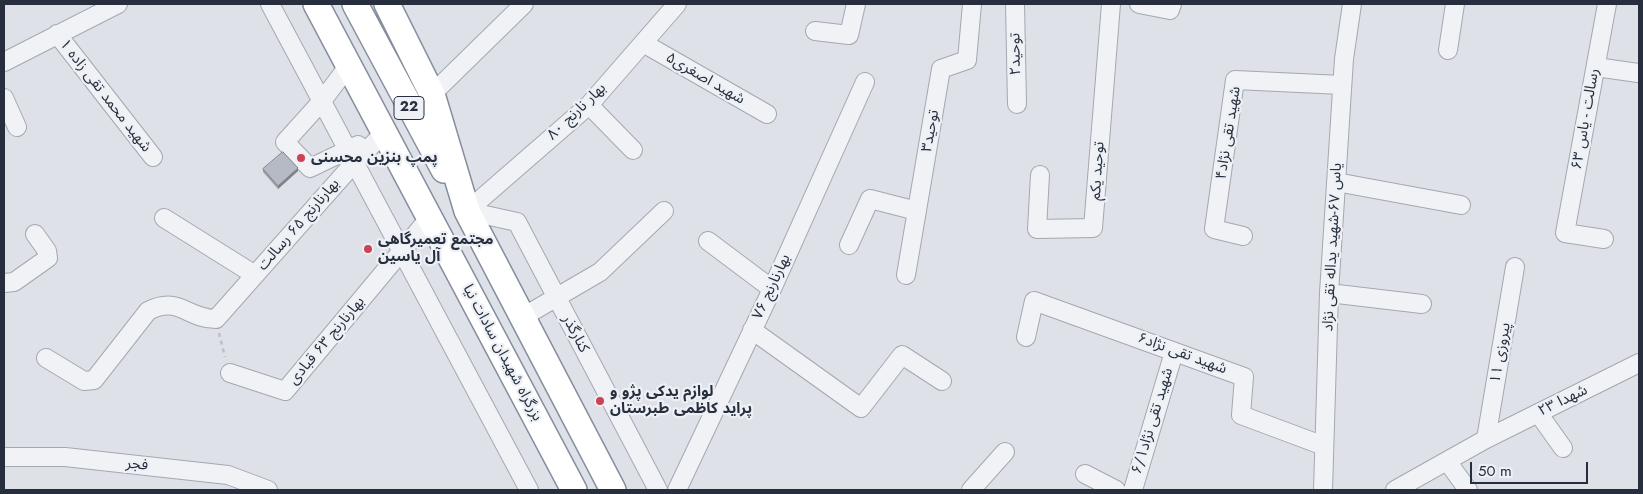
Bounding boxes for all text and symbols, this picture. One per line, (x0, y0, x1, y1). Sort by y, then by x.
street label: توحید۲ (1007, 33, 1025, 75)
street label: شهید محمد تقی زاده ۱ (55, 36, 155, 156)
street label: شهید اصغری۵ (662, 49, 748, 109)
street label: رسالت - یاس ۶۳ (1568, 67, 1604, 171)
street label: بهار نارنج ۸۰ (544, 80, 610, 144)
street label: شهید تقی نژاد۴ (1213, 85, 1245, 181)
road number: 22 (394, 96, 424, 120)
street label: توحید۳ (918, 108, 944, 154)
street label: توحید یکم (1087, 141, 1109, 201)
place label: پمپ بنزین محسنی (311, 149, 438, 167)
marker: پمپ بنزین محسنی (295, 152, 307, 164)
street label: یاس ۶۷-شهید یداله تقی نژاد (1320, 162, 1346, 332)
street label: بهارنارنج ۶۵ رسالت (254, 175, 344, 275)
place label: مجتمع تعمیرگاهی آل یاسین (378, 231, 494, 266)
marker: مجتمع تعمیرگاهی آل یاسین (362, 243, 374, 255)
street label: بهارنارنج ۷۶ (749, 252, 795, 322)
street label: بزرگراه شهیدان سادات نیا (458, 282, 546, 424)
street label: بهارنارنج ۶۳ قبادی (285, 293, 369, 389)
street label: کنارگذر (558, 312, 592, 356)
street label: پیروزی ۱۱ (1487, 321, 1515, 385)
street label: شهید تقی نژاد۶ (1135, 330, 1229, 378)
street label: شهید تقی نژاد۶/۱ (1128, 366, 1178, 476)
street label: شهدا ۲۳ (1535, 381, 1591, 421)
place label: لوازم یدکی پژو و پراید کاظمی طبرستان (610, 383, 752, 418)
marker: لوازم یدکی پژو و پراید کاظمی طبرستان (594, 395, 606, 407)
scale bar (1473, 452, 1590, 484)
street label: فجر (125, 455, 149, 475)
text: 50 m (1478, 460, 1512, 482)

